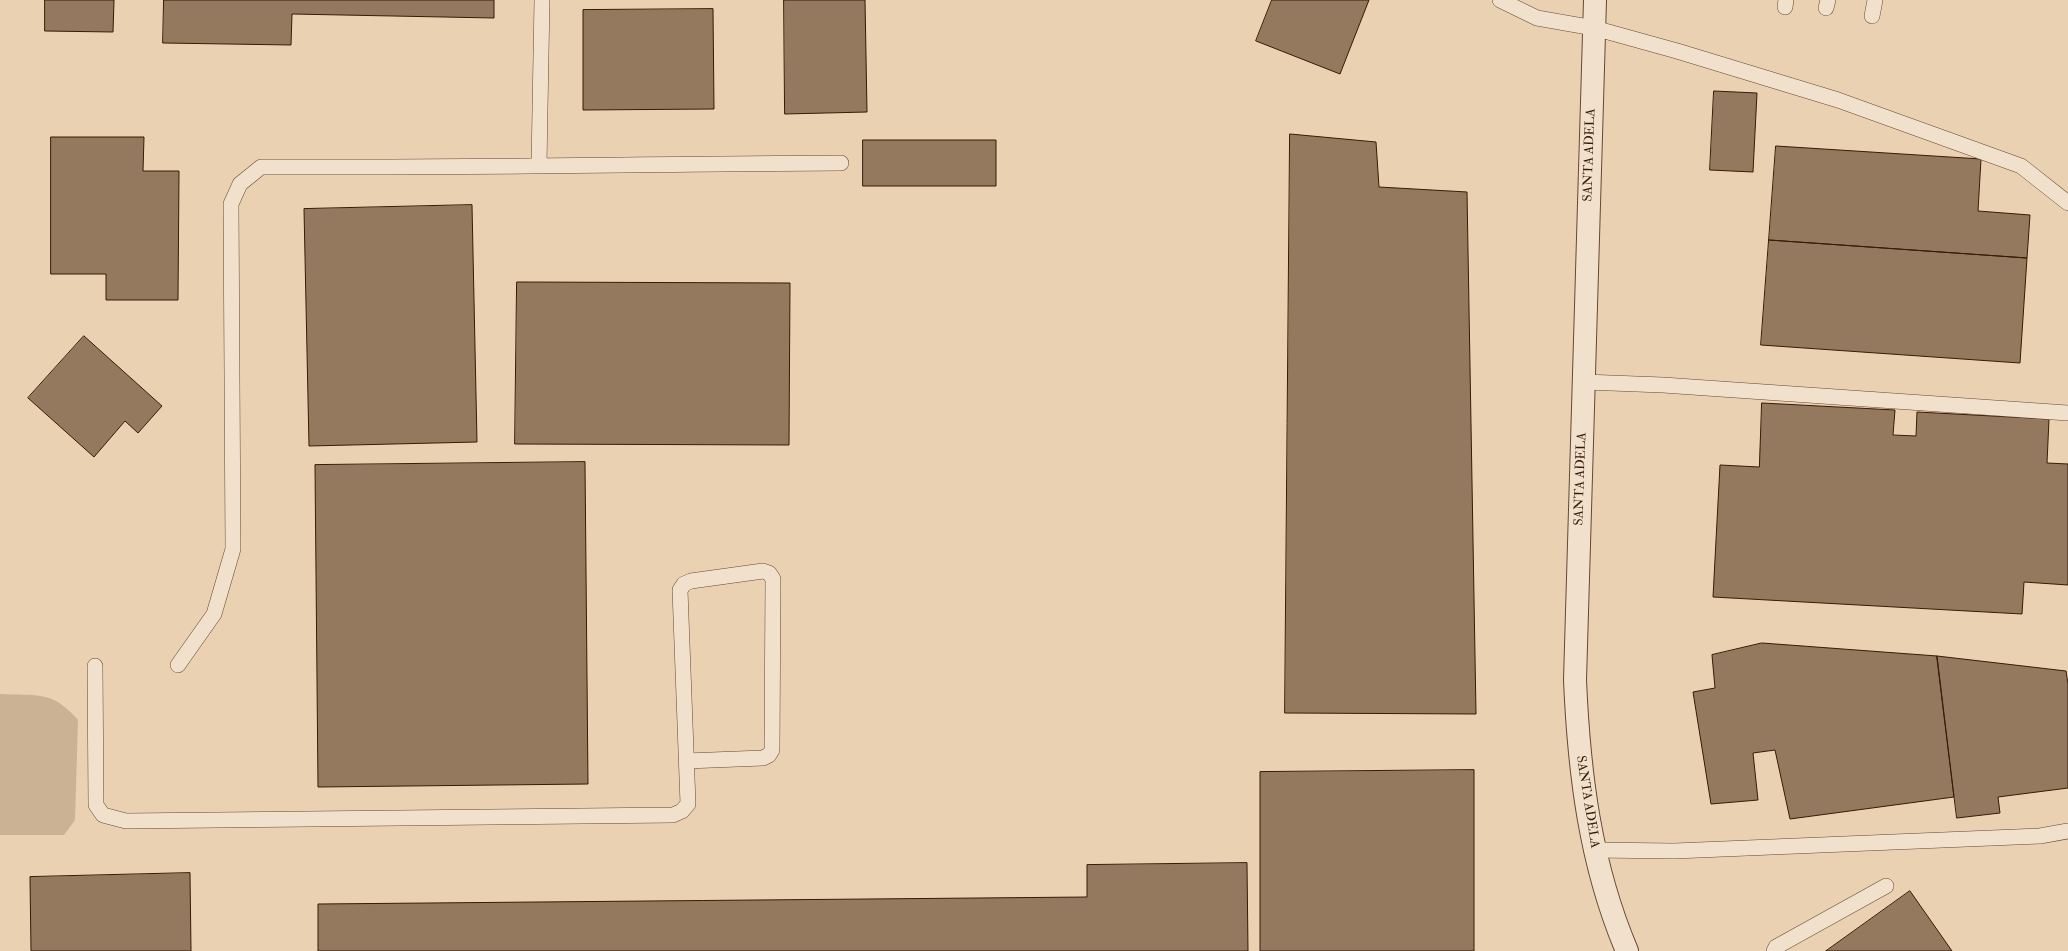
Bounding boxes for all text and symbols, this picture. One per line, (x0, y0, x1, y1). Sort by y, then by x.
street label: SANTA ADELA (1581, 108, 1599, 202)
street label: SANTA ADELA (1572, 432, 1590, 526)
street label: SANTA ADELA (1572, 755, 1602, 849)

